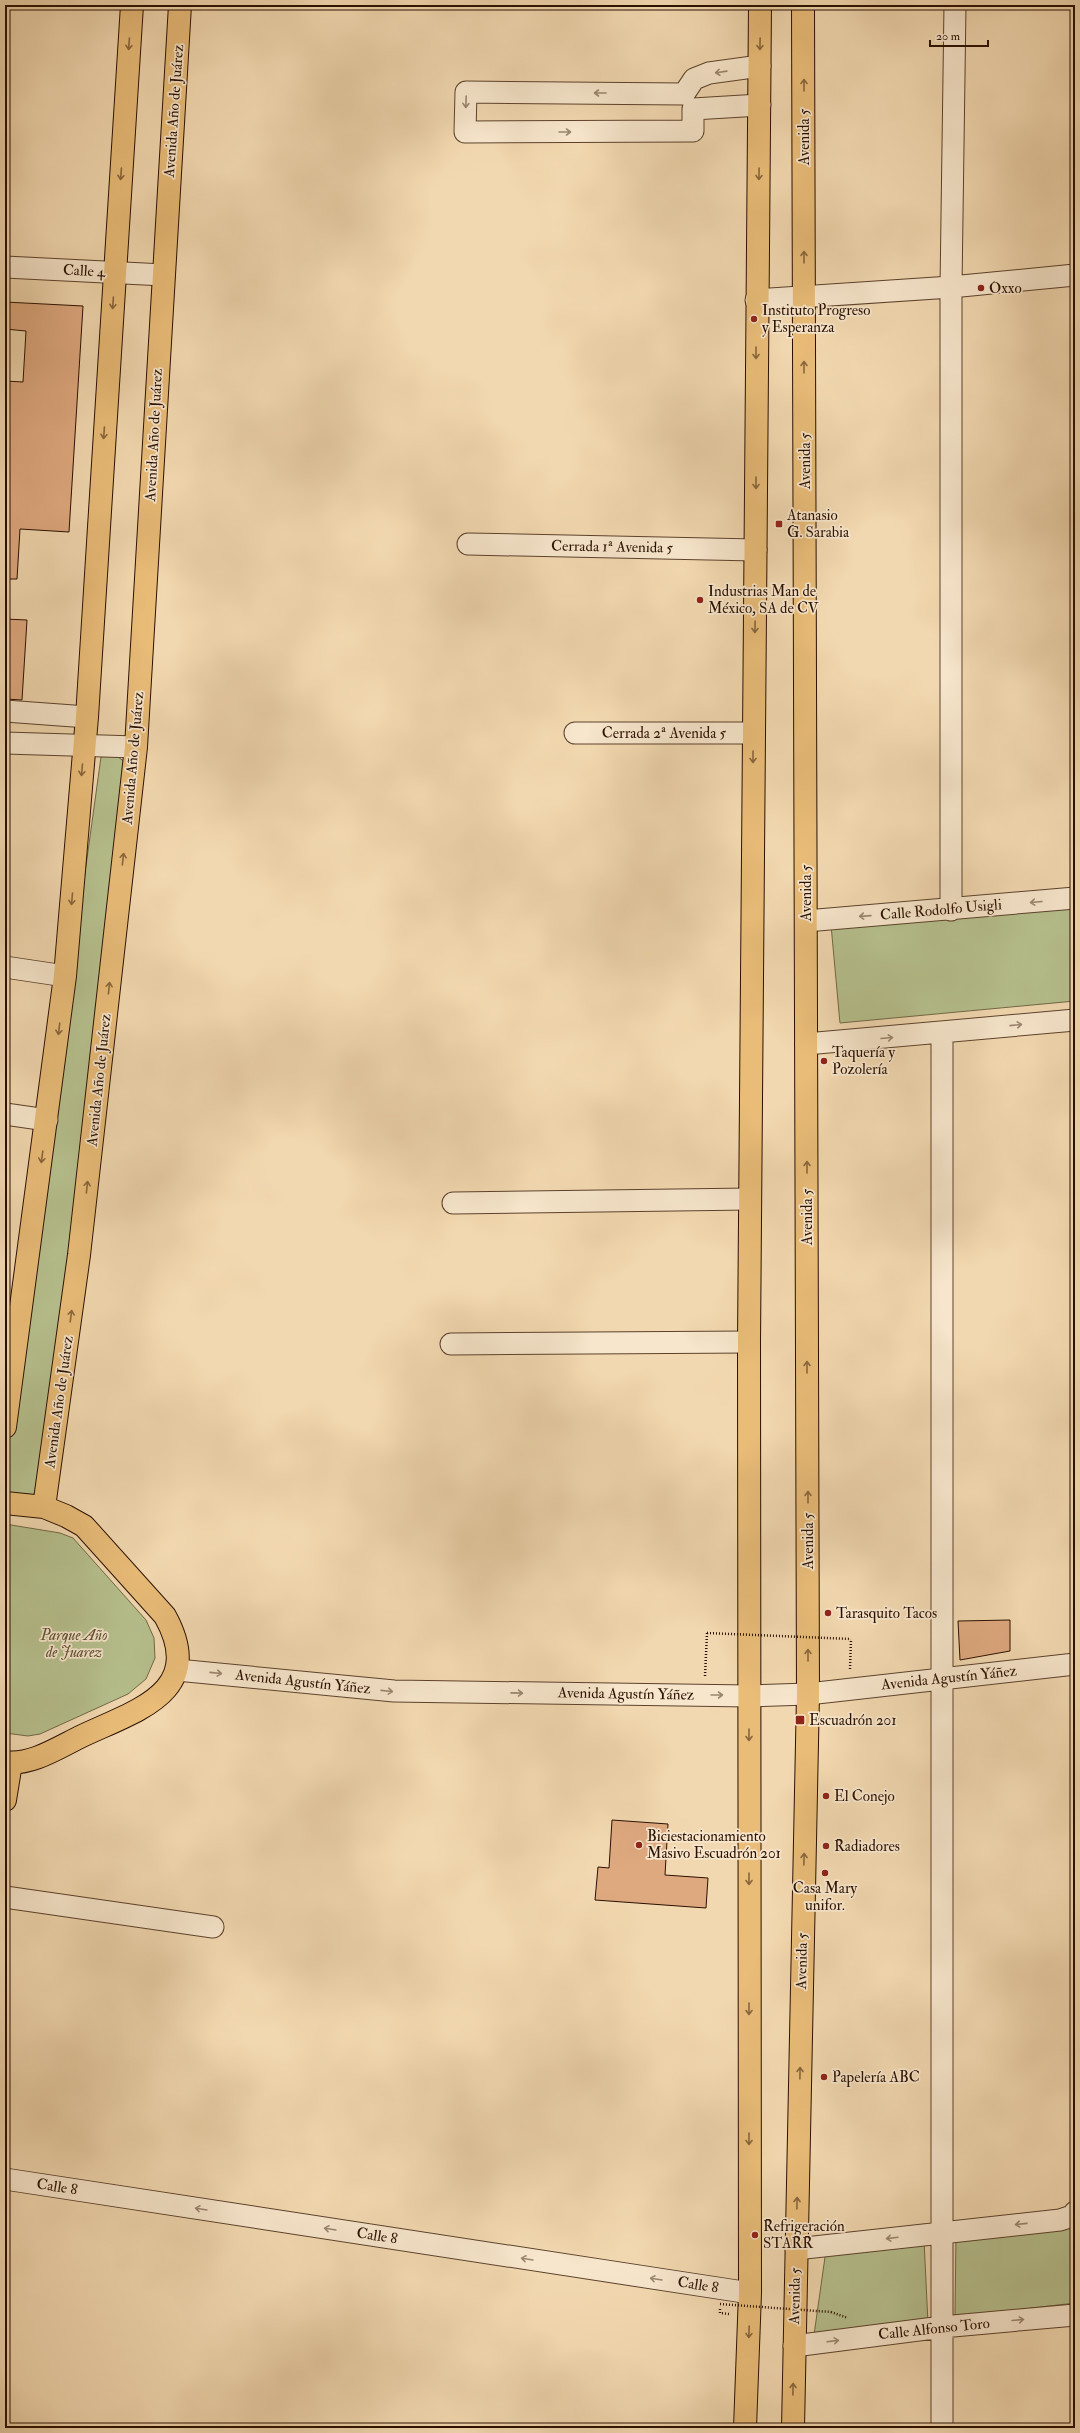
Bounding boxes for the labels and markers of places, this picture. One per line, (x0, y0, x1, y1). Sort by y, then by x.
place label: Oxxo (989, 279, 1022, 298)
marker: Oxxo (976, 283, 986, 293)
place label: Instituto Progreso y Esperanza (762, 301, 870, 338)
marker: Instituto Progreso y Esperanza (749, 314, 759, 324)
place label: Atanasio G. Sarabia (786, 506, 850, 542)
marker: Atanasio G. Sarabia (774, 519, 784, 529)
place label: Industrias Man de México, SA de CV (708, 582, 820, 618)
marker: Industrias Man de México, SA de CV (695, 595, 705, 605)
place label: Taquería y Pozolería (832, 1043, 895, 1079)
marker: Taquería y Pozolería (819, 1056, 829, 1066)
place label: Tarasquito Tacos (836, 1604, 937, 1623)
marker: Tarasquito Tacos (823, 1608, 833, 1618)
place label: Escuadrón 201 (809, 1711, 897, 1730)
marker: Escuadrón 201 (794, 1714, 806, 1726)
place label: El Conejo (834, 1787, 895, 1806)
marker: El Conejo (821, 1791, 831, 1801)
place label: Biciestacionamiento Masivo Escuadrón 201 (647, 1827, 781, 1863)
place label: Radiadores (834, 1837, 900, 1856)
marker: Biciestacionamiento Masivo Escuadrón 201 (634, 1840, 644, 1850)
marker: Radiadores (821, 1841, 831, 1851)
marker: Casa Mary unifor. (820, 1868, 830, 1878)
place label: Casa Mary unifor. (793, 1879, 858, 1915)
place label: Papelería ABC (832, 2068, 920, 2088)
marker: Papelería ABC (819, 2072, 829, 2082)
place label: Refrigeración STARR (763, 2217, 845, 2253)
marker: Refrigeración STARR (750, 2230, 760, 2240)

